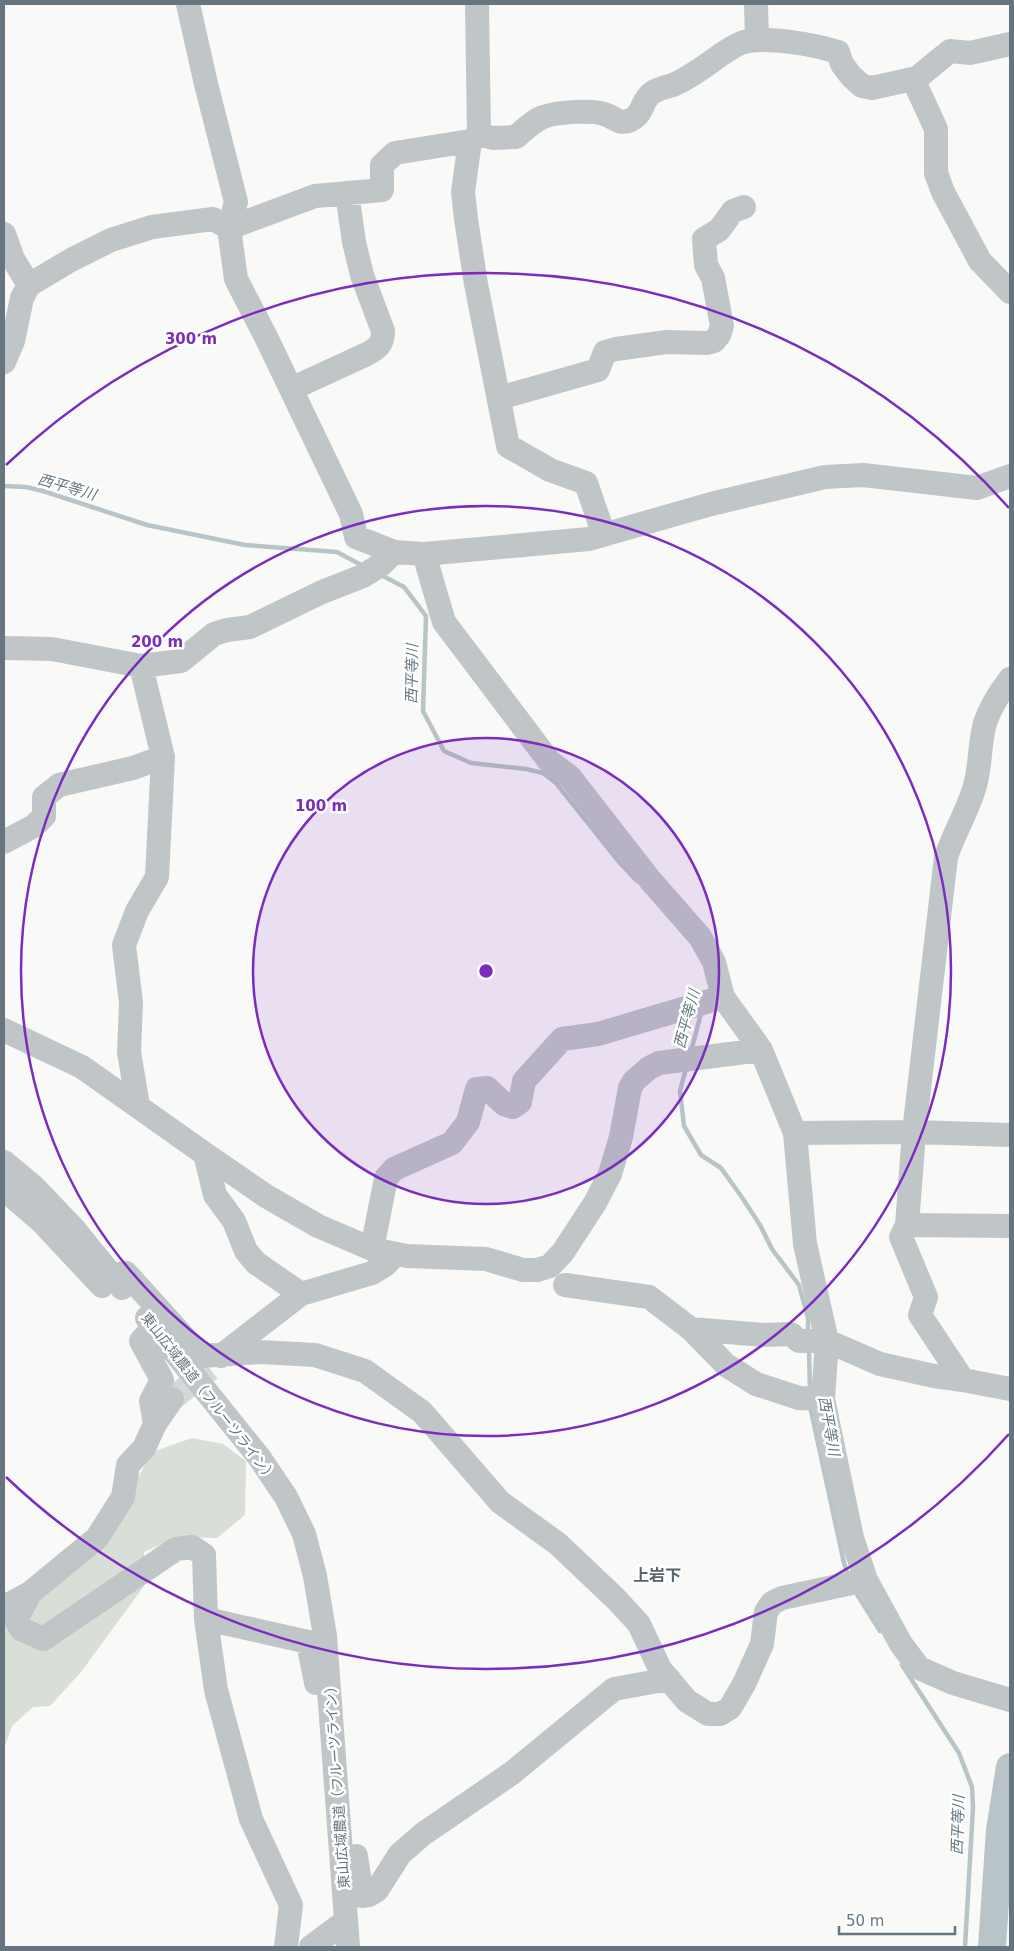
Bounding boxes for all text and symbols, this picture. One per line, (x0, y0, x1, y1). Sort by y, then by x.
text: 300 m (165, 330, 217, 348)
water label: 西平等川 (36, 470, 100, 504)
text: 200 m (131, 633, 183, 651)
water label: 西平等川 (402, 642, 422, 704)
text: 100 m (295, 797, 347, 815)
centre of rings (477, 962, 495, 980)
water label: 西平等川 (671, 986, 704, 1050)
street label: 東山広域農道（フルーツライン） (138, 1309, 280, 1485)
water label: 西平等川 (815, 1395, 843, 1459)
district label: 上岩下 (633, 1566, 681, 1585)
street label: 東山広域農道（フルーツライン） (322, 1679, 352, 1889)
water label: 西平等川 (948, 1793, 968, 1855)
scale bar (839, 1904, 955, 1936)
text: 50 m (846, 1912, 884, 1930)

